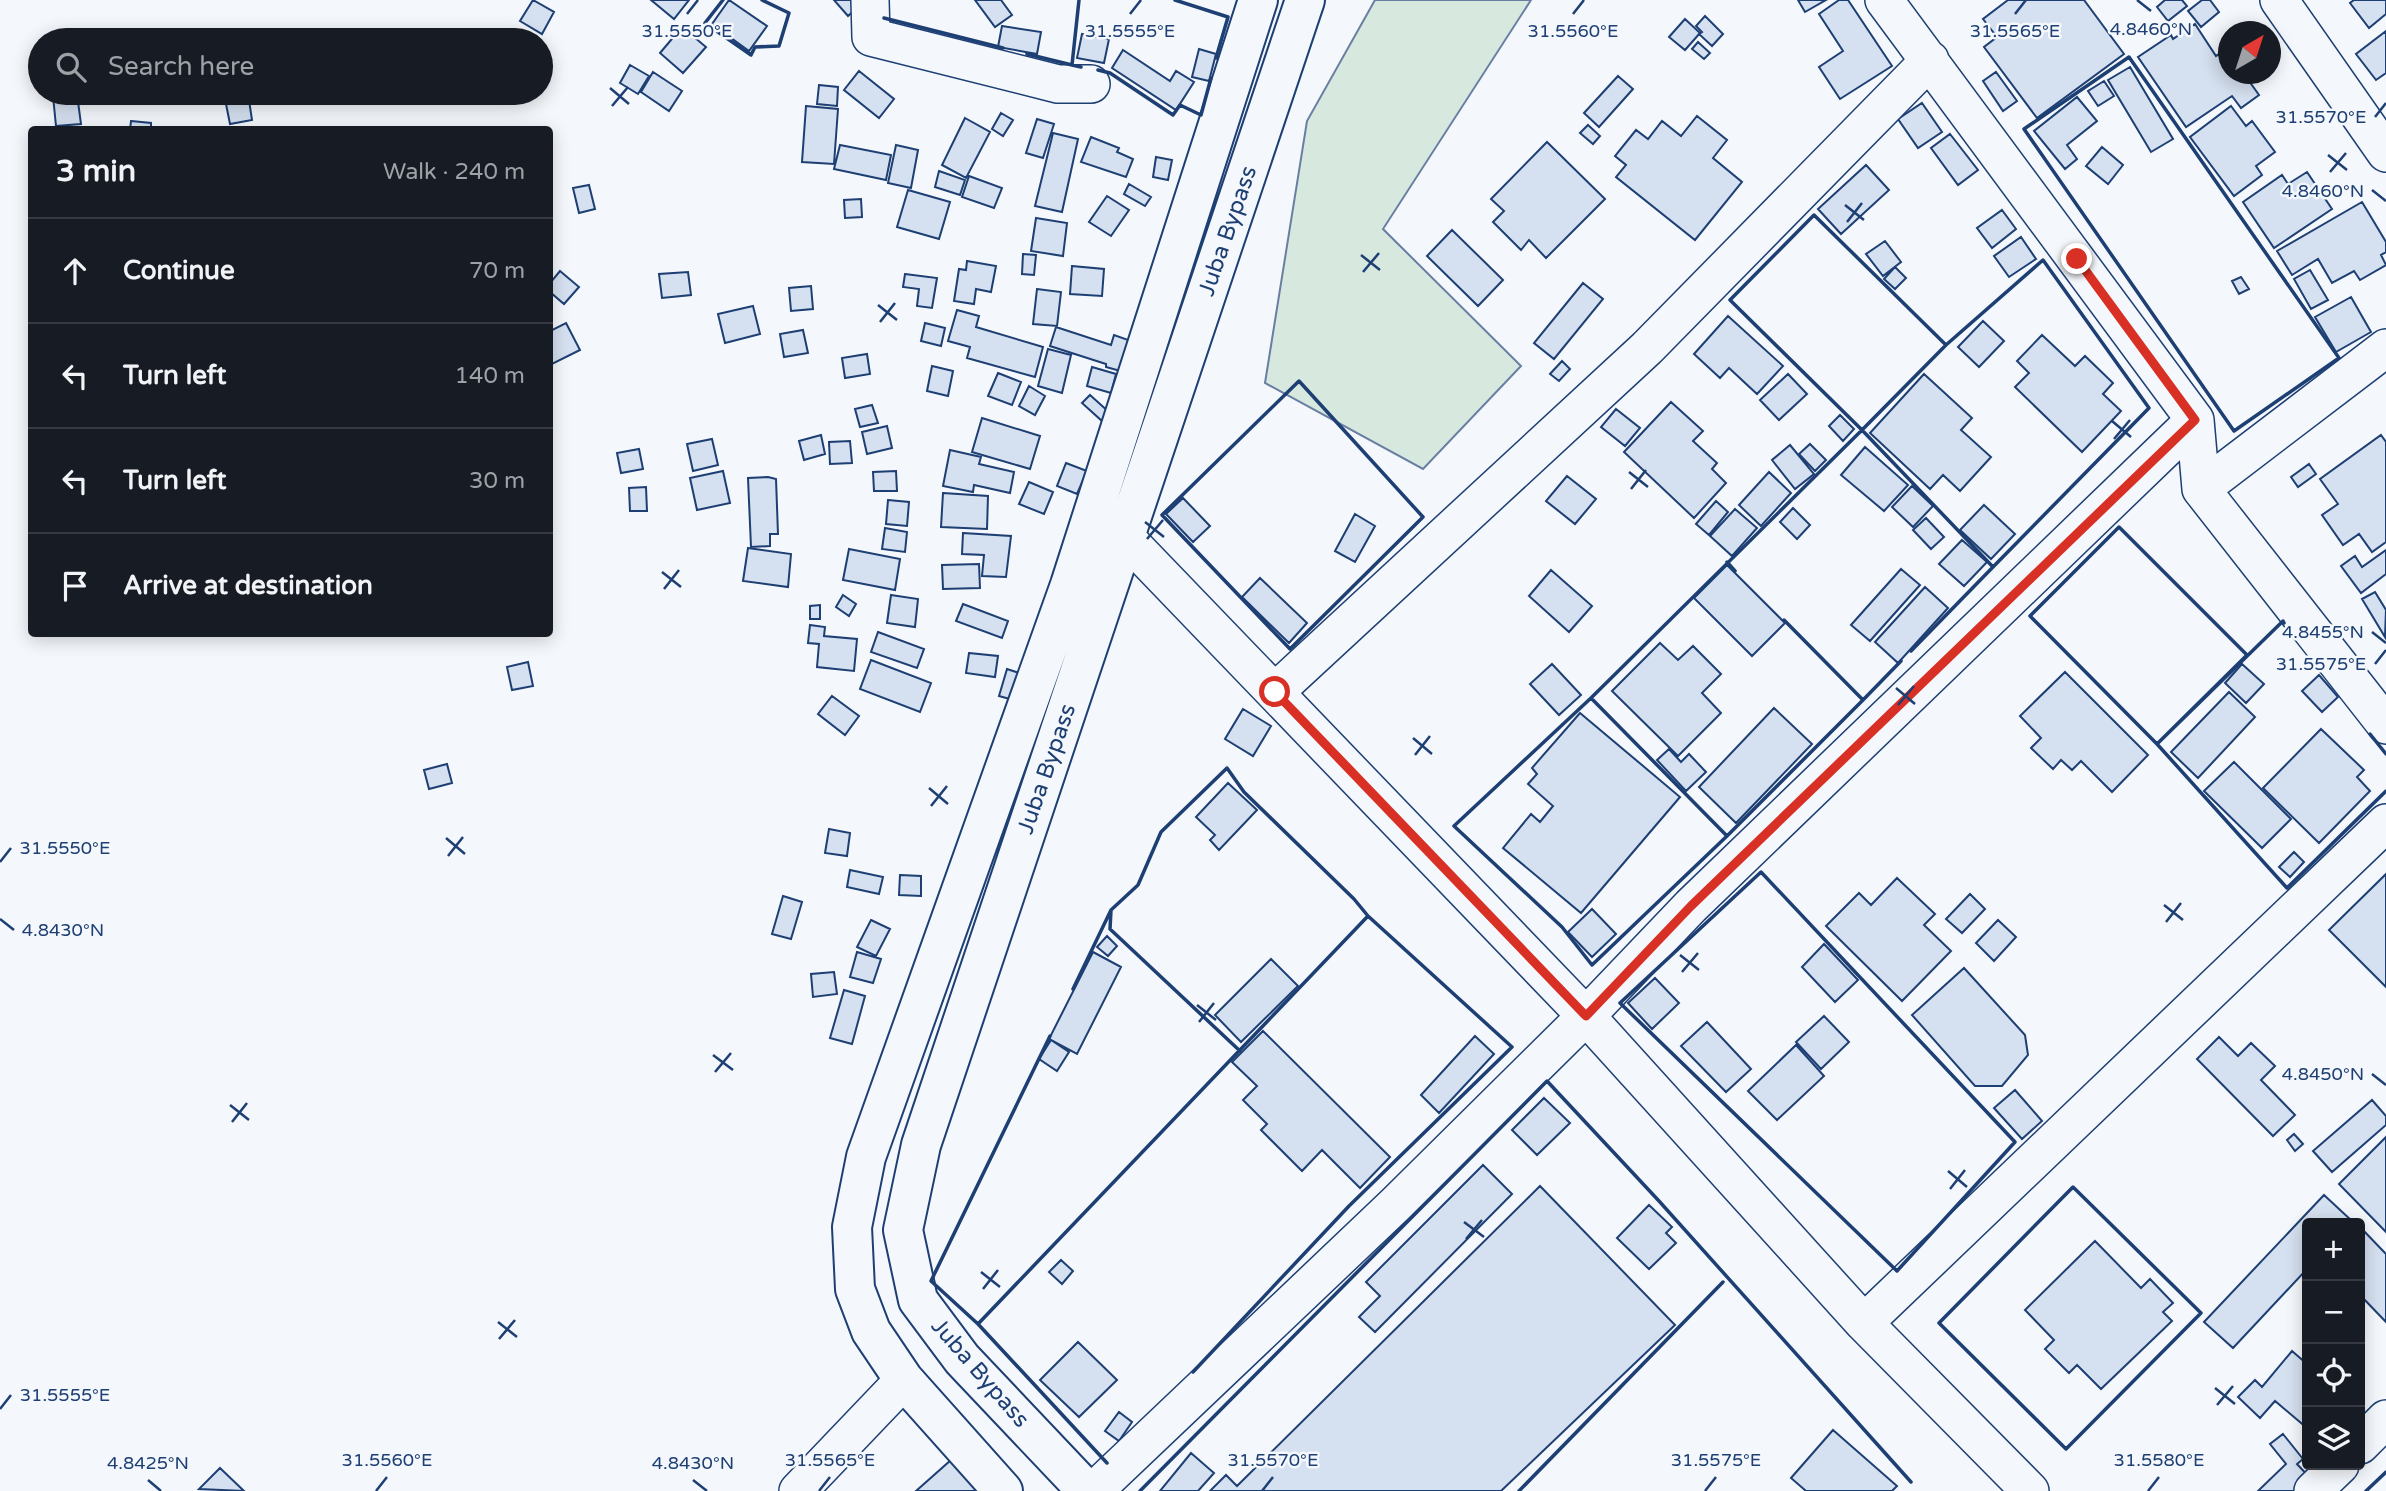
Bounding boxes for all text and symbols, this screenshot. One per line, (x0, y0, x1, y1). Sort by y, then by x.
text: 4.8460°N (2110, 18, 2192, 40)
text: 31.5550°E (642, 20, 732, 42)
text: 31.5555°E (1085, 20, 1175, 42)
text: 31.5560°E (1528, 20, 1618, 42)
text: 31.5565°E (1970, 20, 2060, 42)
north arrow (2218, 21, 2281, 84)
search box (28, 28, 553, 105)
icon: search (52, 48, 90, 86)
text: Search here (108, 51, 254, 82)
text: 31.5570°E (2276, 106, 2366, 128)
text: 3 min (56, 153, 136, 190)
text: Walk · 240 m (383, 158, 525, 186)
street label: Juba Bypass (1193, 162, 1263, 300)
text: 4.8460°N (2282, 180, 2364, 202)
route end (2061, 243, 2092, 274)
icon: ahead (56, 252, 94, 290)
text: Continue (123, 255, 235, 286)
text: 70 m (469, 257, 525, 285)
icon: left (56, 357, 94, 395)
text: Turn left (123, 360, 226, 391)
text: 140 m (455, 362, 525, 390)
icon: left (56, 462, 94, 500)
text: Turn left (123, 465, 226, 496)
text: 30 m (469, 467, 525, 495)
icon: arrive (56, 567, 94, 605)
text: Arrive at destination (123, 570, 373, 601)
text: 4.8455°N (2282, 621, 2364, 643)
text: 31.5575°E (2276, 653, 2366, 675)
route start (1259, 676, 1290, 707)
street label: Juba Bypass (1012, 700, 1082, 838)
text: 31.5550°E (20, 837, 110, 859)
text: 4.8430°N (22, 919, 104, 941)
text: 4.8450°N (2282, 1063, 2364, 1085)
map controls (2302, 1218, 2365, 1470)
button: + (2302, 1218, 2365, 1281)
button: − (2302, 1281, 2365, 1344)
street label: Juba Bypass (925, 1313, 1035, 1433)
button: locate (2302, 1344, 2365, 1407)
text: 31.5555°E (20, 1384, 110, 1406)
button: layers (2302, 1407, 2365, 1470)
text: 31.5560°E (342, 1449, 432, 1471)
text: 31.5565°E (785, 1449, 875, 1471)
text: 31.5570°E (1228, 1449, 1318, 1471)
text: 31.5575°E (1671, 1449, 1761, 1471)
text: 31.5580°E (2114, 1449, 2204, 1471)
text: 4.8425°N (107, 1452, 189, 1474)
text: 4.8430°N (652, 1452, 734, 1474)

